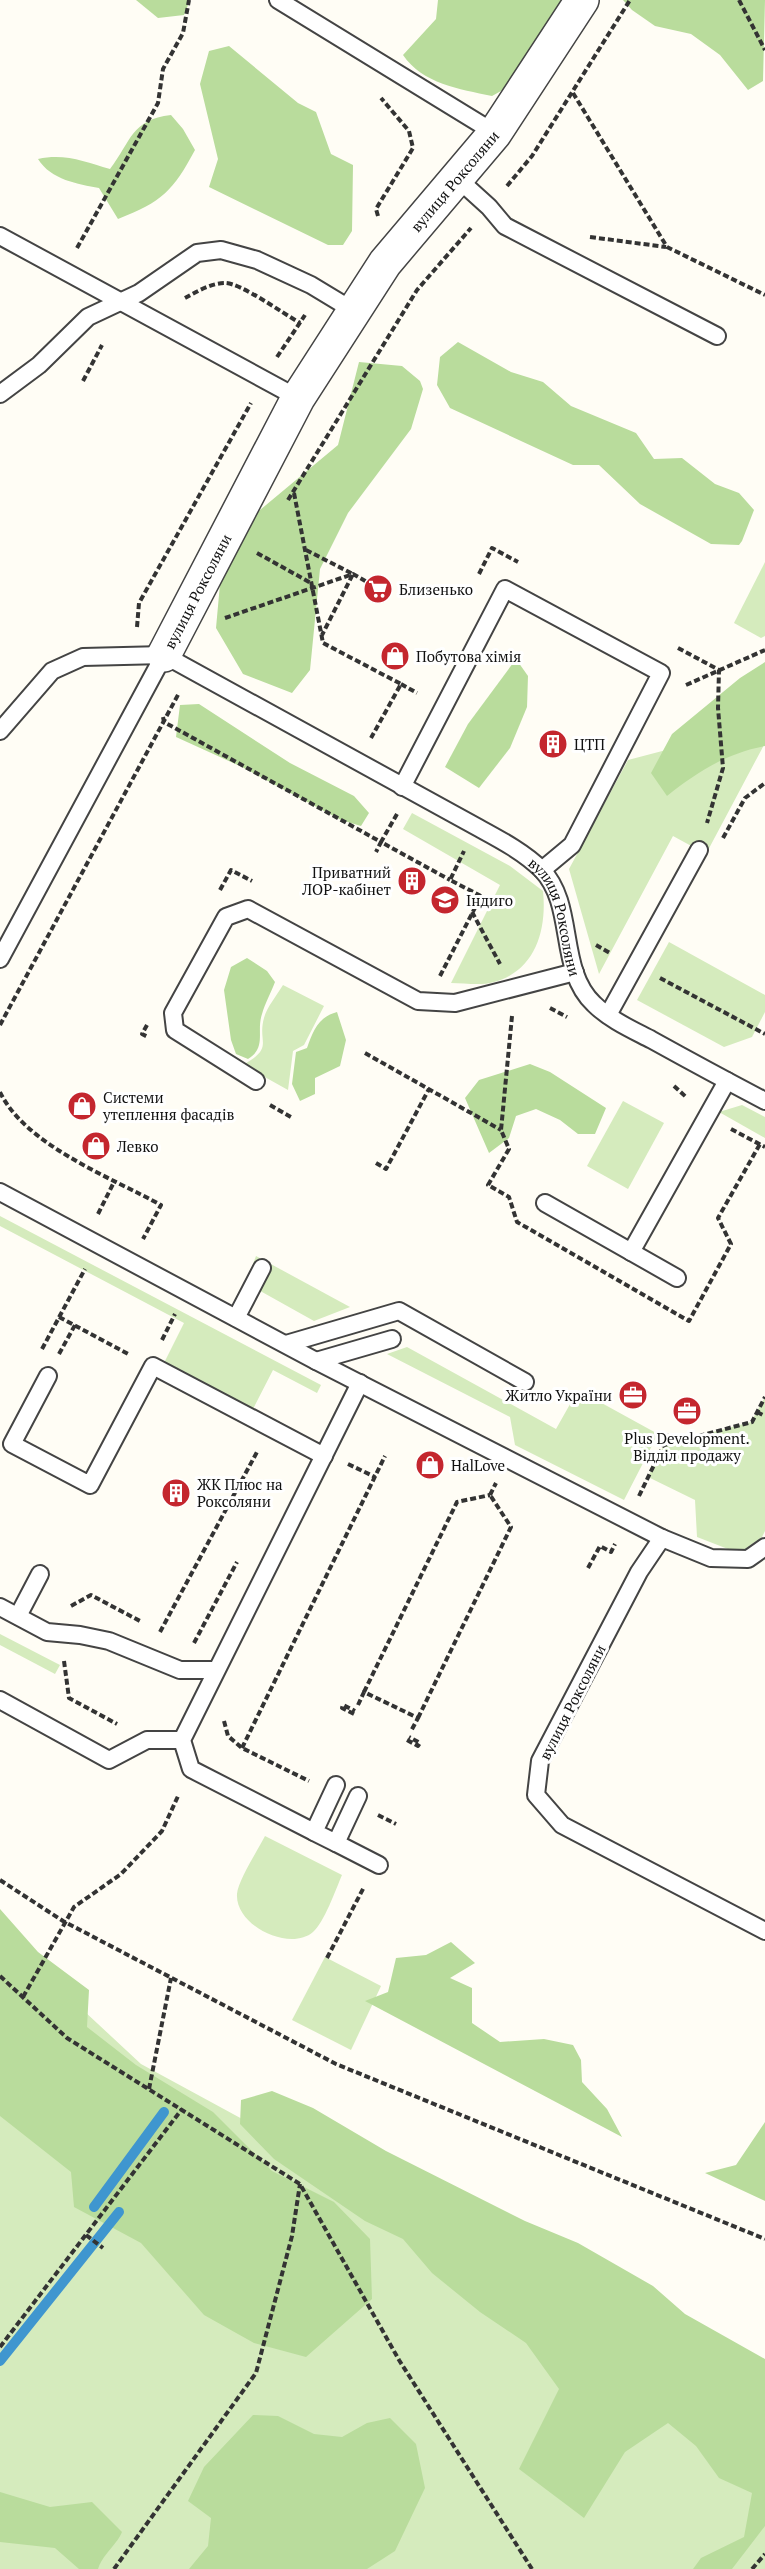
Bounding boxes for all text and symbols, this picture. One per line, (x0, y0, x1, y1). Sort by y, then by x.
street label: вулиця Роксоляни (406, 126, 503, 236)
street label: вулиця Роксоляни (159, 530, 236, 652)
supermarket icon: Близенько (362, 573, 394, 605)
place label: Близенько (399, 579, 473, 599)
shop icon: Побутова хімія (379, 640, 411, 672)
place label: Побутова хімія (416, 646, 521, 666)
building icon: ЦТП (537, 728, 569, 760)
place label: ЦТП (574, 734, 605, 754)
street label: вулиця Роксоляни (524, 852, 585, 979)
place label: Приватний ЛОР-кабінет (301, 862, 392, 899)
building icon: Приватний ЛОР-кабінет (396, 865, 428, 897)
school or university icon: Індиго (429, 884, 461, 916)
place label: Індиго (466, 890, 513, 910)
place label: Системи утеплення фасадів (102, 1087, 234, 1124)
shop icon: Системи утеплення фасадів (66, 1090, 98, 1122)
shop icon: Левко (80, 1130, 112, 1162)
place label: Левко (116, 1136, 159, 1156)
office icon: Житло України (617, 1379, 649, 1411)
place label: Житло України (505, 1385, 612, 1405)
office icon: Plus Development. Відділ продажу (671, 1395, 703, 1427)
place label: Plus Development. Відділ продажу (624, 1428, 750, 1465)
shop icon: HalLove (414, 1449, 446, 1481)
place label: HalLove (451, 1455, 505, 1475)
place label: ЖК Плюс на Роксоляни (197, 1474, 283, 1511)
building icon: ЖК Плюс на Роксоляни (160, 1477, 192, 1509)
street label: вулиця Роксоляни (534, 1641, 610, 1763)

